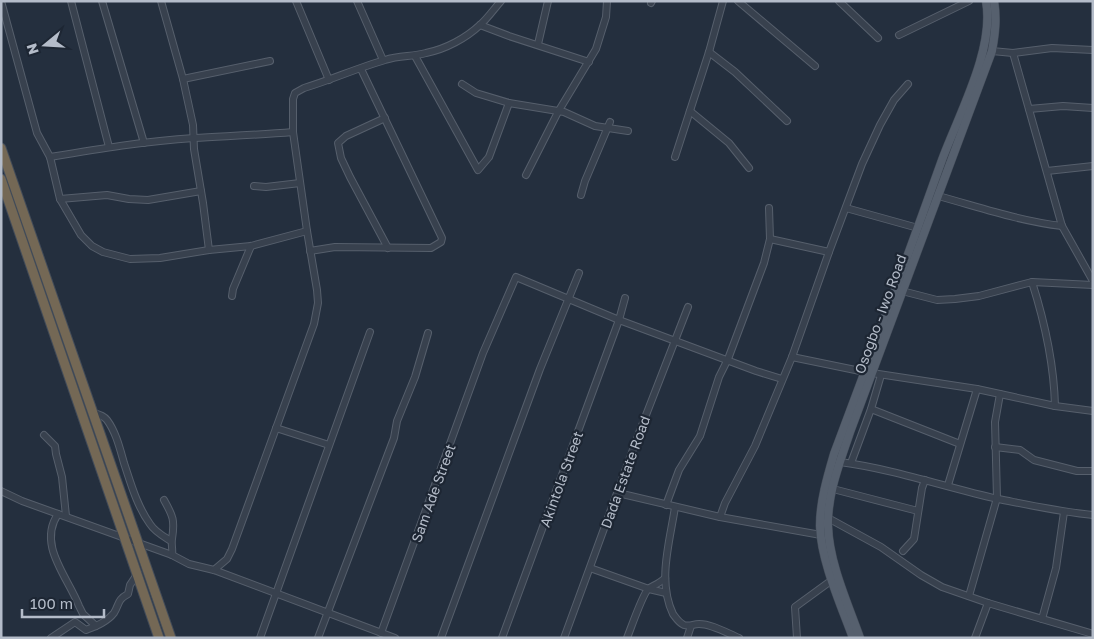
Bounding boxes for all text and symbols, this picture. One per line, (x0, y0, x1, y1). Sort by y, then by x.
north arrow (20, 20, 70, 70)
text: N (22, 41, 42, 57)
street label: Osogbo - Iwo Road (850, 252, 910, 376)
street label: Dada Estate Road (597, 413, 653, 531)
street label: Akintola Street (536, 429, 586, 529)
street label: Sam Ade Street (407, 441, 459, 545)
scale bar (22, 586, 105, 618)
text: 100 m (30, 594, 73, 612)

